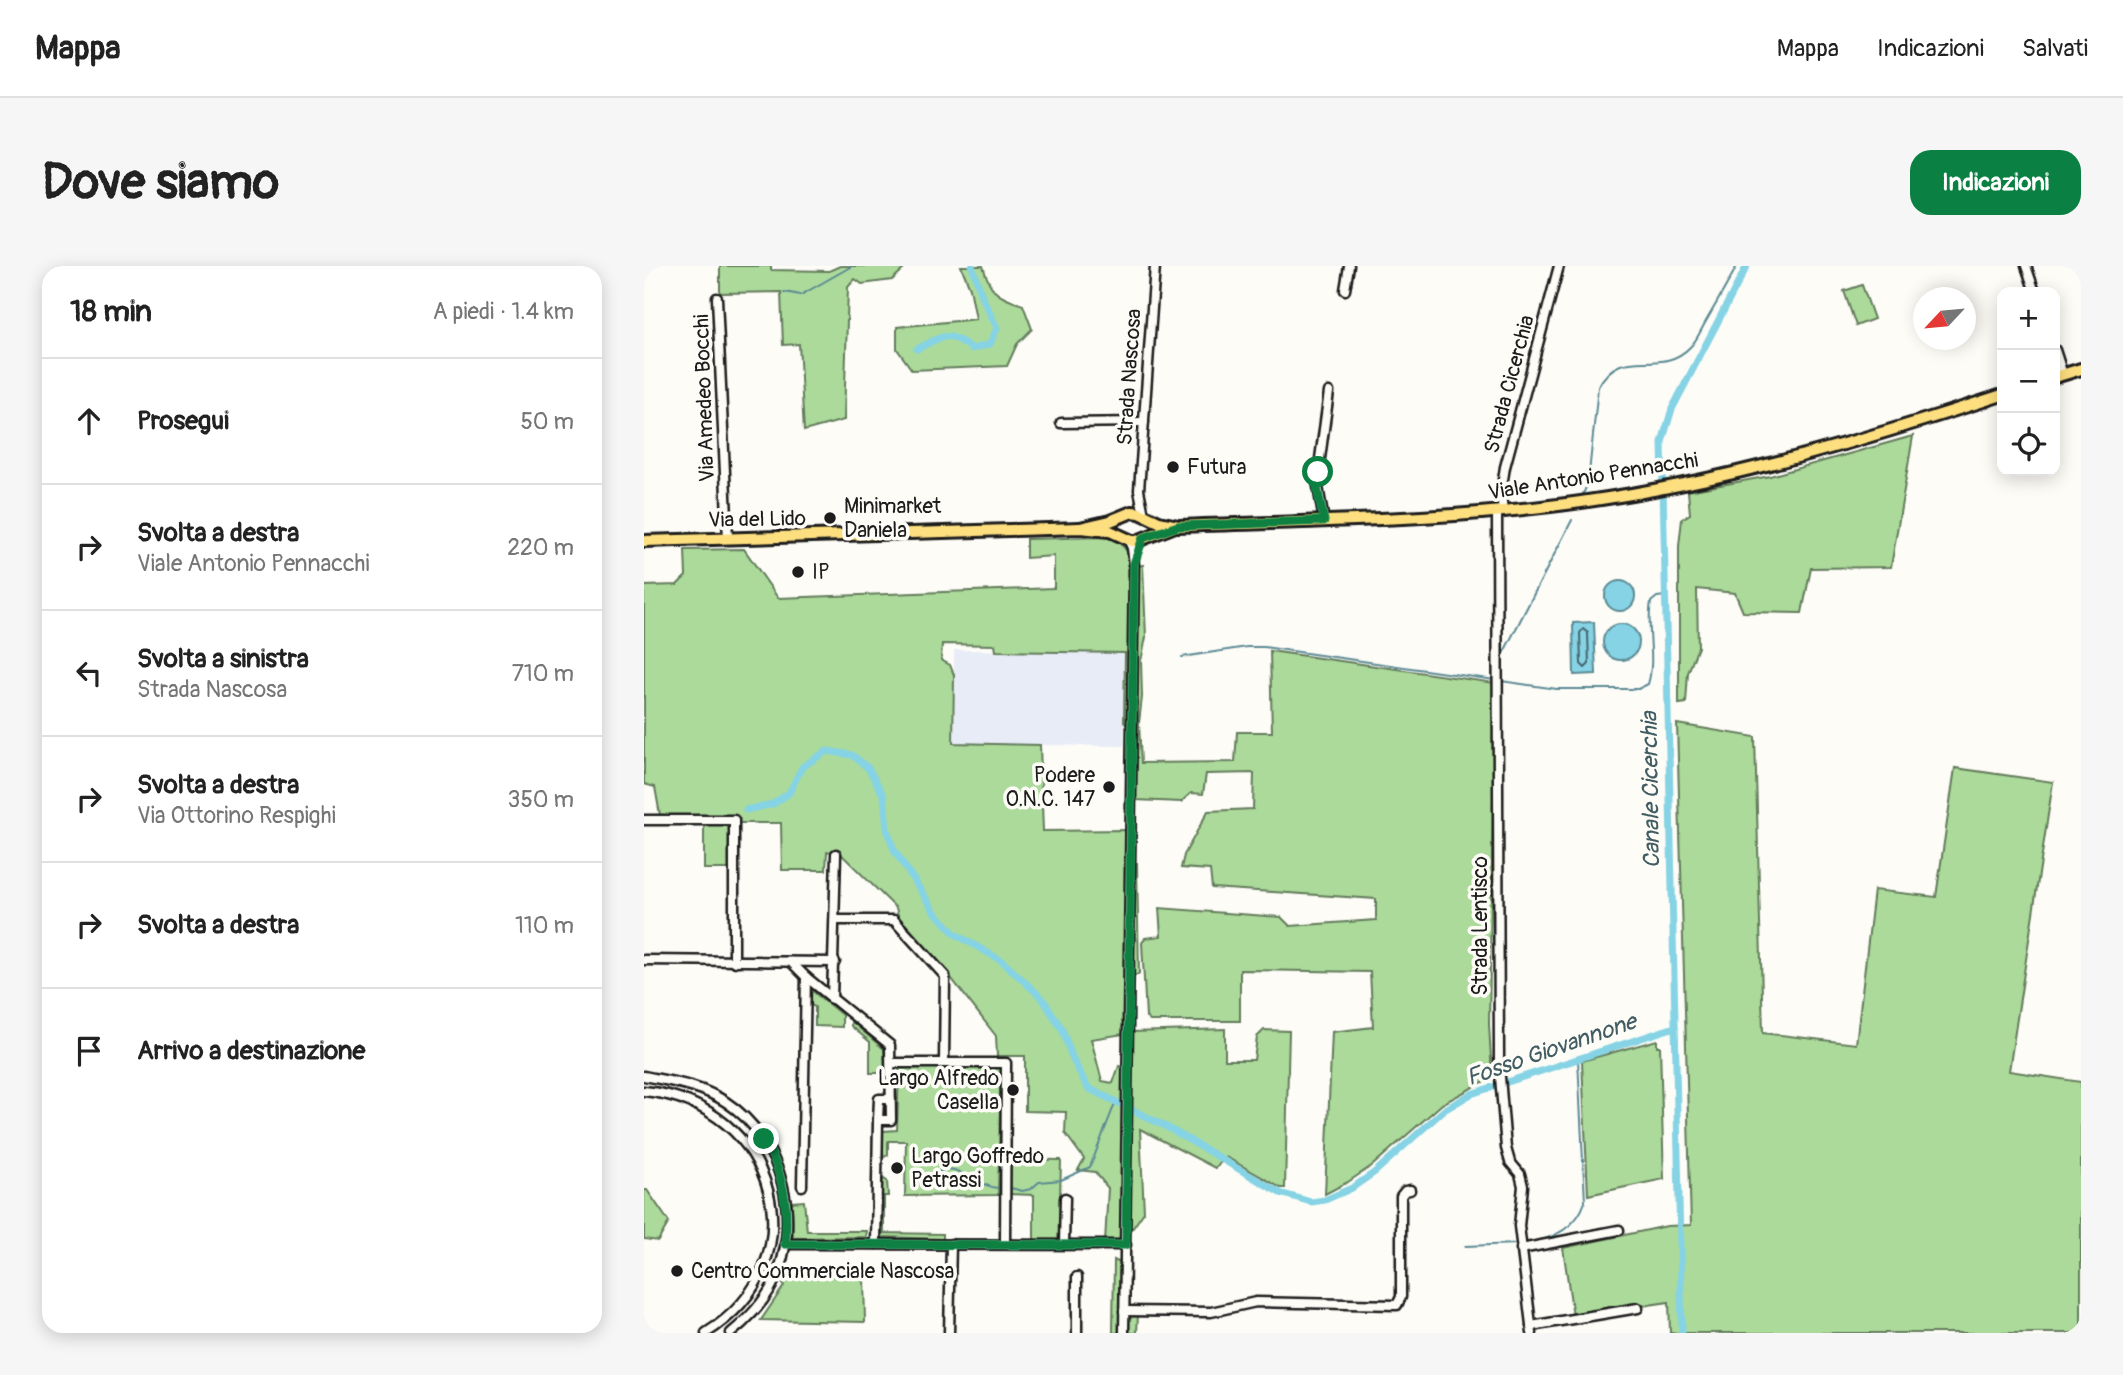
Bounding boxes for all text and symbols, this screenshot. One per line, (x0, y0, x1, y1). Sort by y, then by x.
text: Mappa (35, 28, 121, 69)
text: Mappa (1777, 34, 1839, 63)
text: Indicazioni (1877, 34, 1984, 63)
text: Salvati (2022, 34, 2088, 63)
button: Indicazioni (1910, 150, 2081, 215)
text: Dove siamo (42, 152, 279, 213)
north arrow (1913, 287, 1976, 350)
map controls (1997, 287, 2060, 476)
button: + (1997, 287, 2060, 350)
text: 18 min (70, 293, 152, 330)
text: A piedi · 1.4 km (433, 297, 574, 326)
street label: Strada Nascosa (1111, 308, 1148, 446)
street label: Strada Cicerchia (1478, 312, 1541, 456)
street label: Via Amedeo Bocchi (688, 313, 721, 482)
button: − (1997, 350, 2060, 413)
icon: ahead (70, 402, 108, 440)
text: Prosegui (137, 405, 229, 437)
text: 50 m (520, 407, 574, 436)
button: locate (1997, 413, 2060, 476)
street label: Viale Antonio Pennacchi (1486, 447, 1700, 506)
place label: Futura (1187, 454, 1247, 481)
route start (1302, 456, 1333, 487)
marker: Futura (1165, 459, 1181, 475)
place label: Minimarket Daniela (844, 493, 942, 544)
street label: Via del Lido (708, 505, 806, 534)
marker: Minimarket Daniela (822, 510, 838, 526)
text: Svolta a destra (137, 517, 299, 549)
icon: right (70, 528, 108, 566)
text: 220 m (507, 533, 574, 562)
text: Viale Antonio Pennacchi (137, 549, 370, 578)
place label: IP (812, 559, 830, 586)
marker: IP (790, 564, 806, 580)
text: Svolta a sinistra (137, 643, 309, 675)
icon: left (70, 654, 108, 692)
text: 710 m (512, 659, 574, 688)
text: Strada Nascosa (137, 675, 287, 704)
water label: Canale Cicerchia (1635, 710, 1666, 869)
place label: Podere O.N.C. 147 (1005, 762, 1096, 813)
text: Svolta a destra (137, 769, 299, 801)
marker: Podere O.N.C. 147 (1101, 779, 1117, 795)
icon: right (70, 780, 108, 818)
text: 350 m (508, 785, 574, 814)
text: Via Ottorino Respighi (137, 801, 336, 830)
street label: Strada Lentisco (1467, 856, 1494, 996)
icon: right (70, 906, 108, 944)
text: Svolta a destra (137, 909, 299, 941)
text: 110 m (515, 911, 574, 940)
water label: Fosso Giovannone (1462, 1006, 1643, 1092)
icon: arrive (70, 1032, 108, 1070)
text: Arrivo a destinazione (137, 1035, 365, 1067)
place label: Largo Alfredo Casella (878, 1065, 999, 1116)
marker: Largo Alfredo Casella (1005, 1082, 1021, 1098)
route end (748, 1123, 779, 1154)
place label: Largo Goffredo Petrassi (911, 1143, 1044, 1194)
marker: Largo Goffredo Petrassi (889, 1160, 905, 1176)
place label: Centro Commerciale Nascosa (691, 1258, 954, 1285)
marker: Centro Commerciale Nascosa (669, 1263, 685, 1279)

